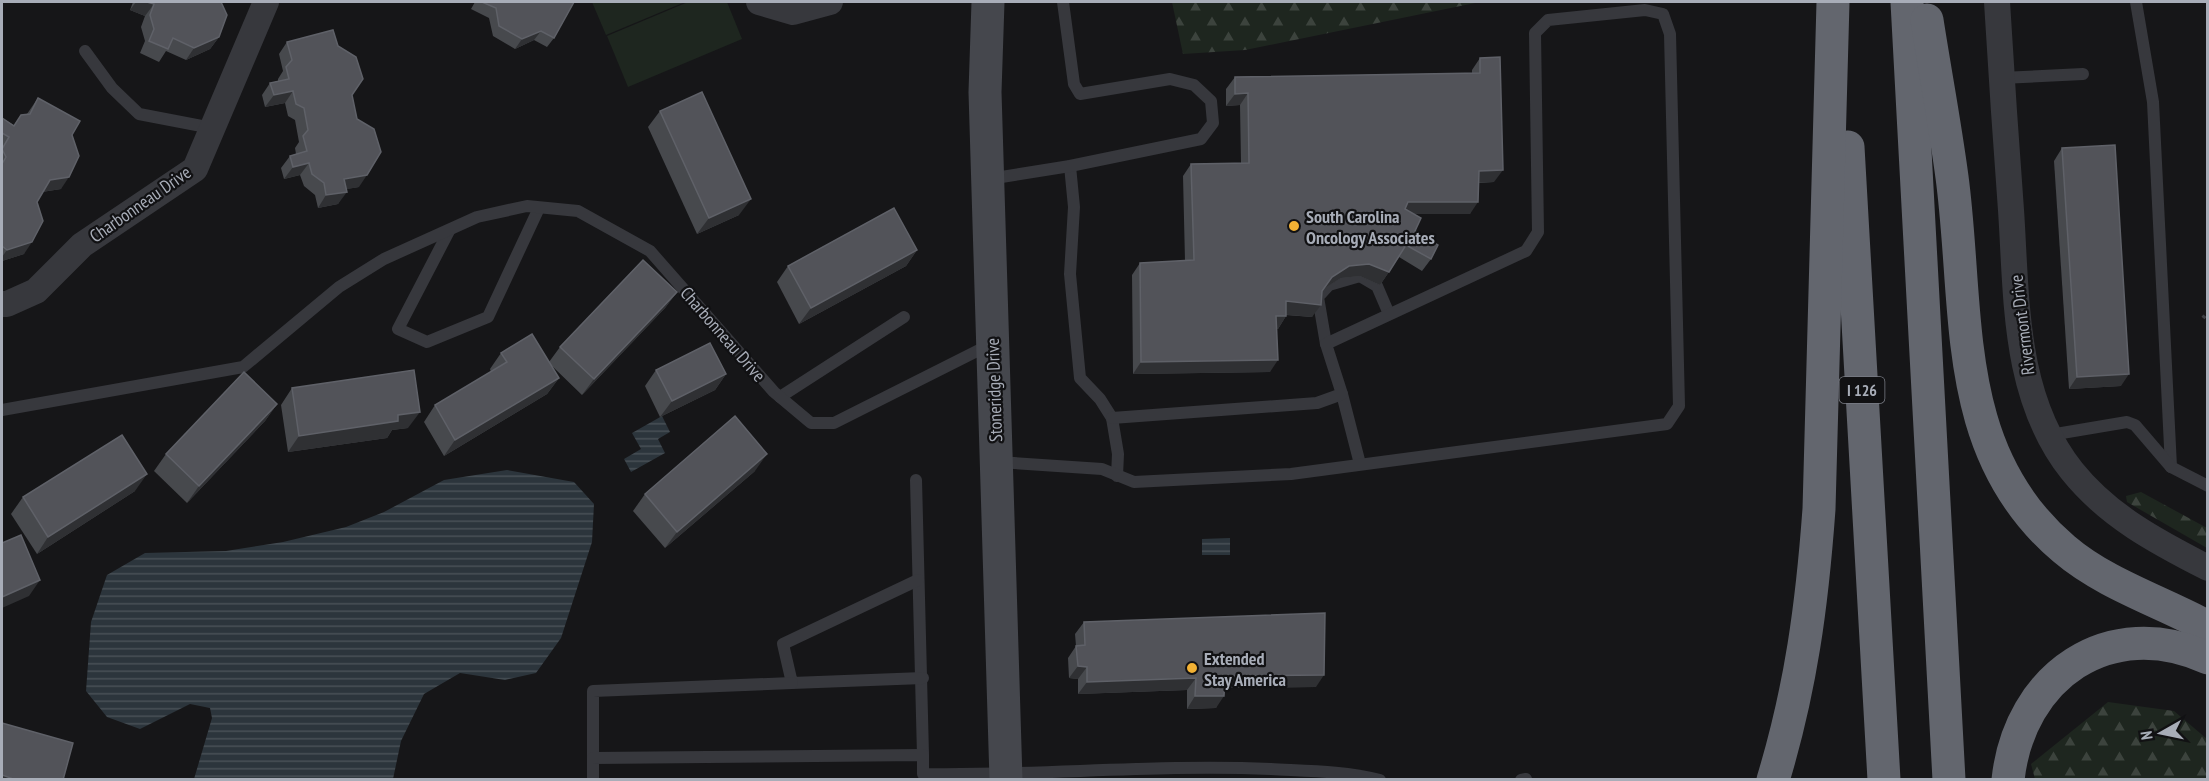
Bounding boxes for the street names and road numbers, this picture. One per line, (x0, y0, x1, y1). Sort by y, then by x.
street label: Charbonneau Drive (85, 161, 195, 247)
street label: Rivermont Drive (2004, 274, 2040, 376)
street label: Charbonneau Drive (675, 282, 771, 386)
street label: Stoneridge Drive (981, 338, 1007, 442)
road number: I 126 (1840, 377, 1884, 403)

